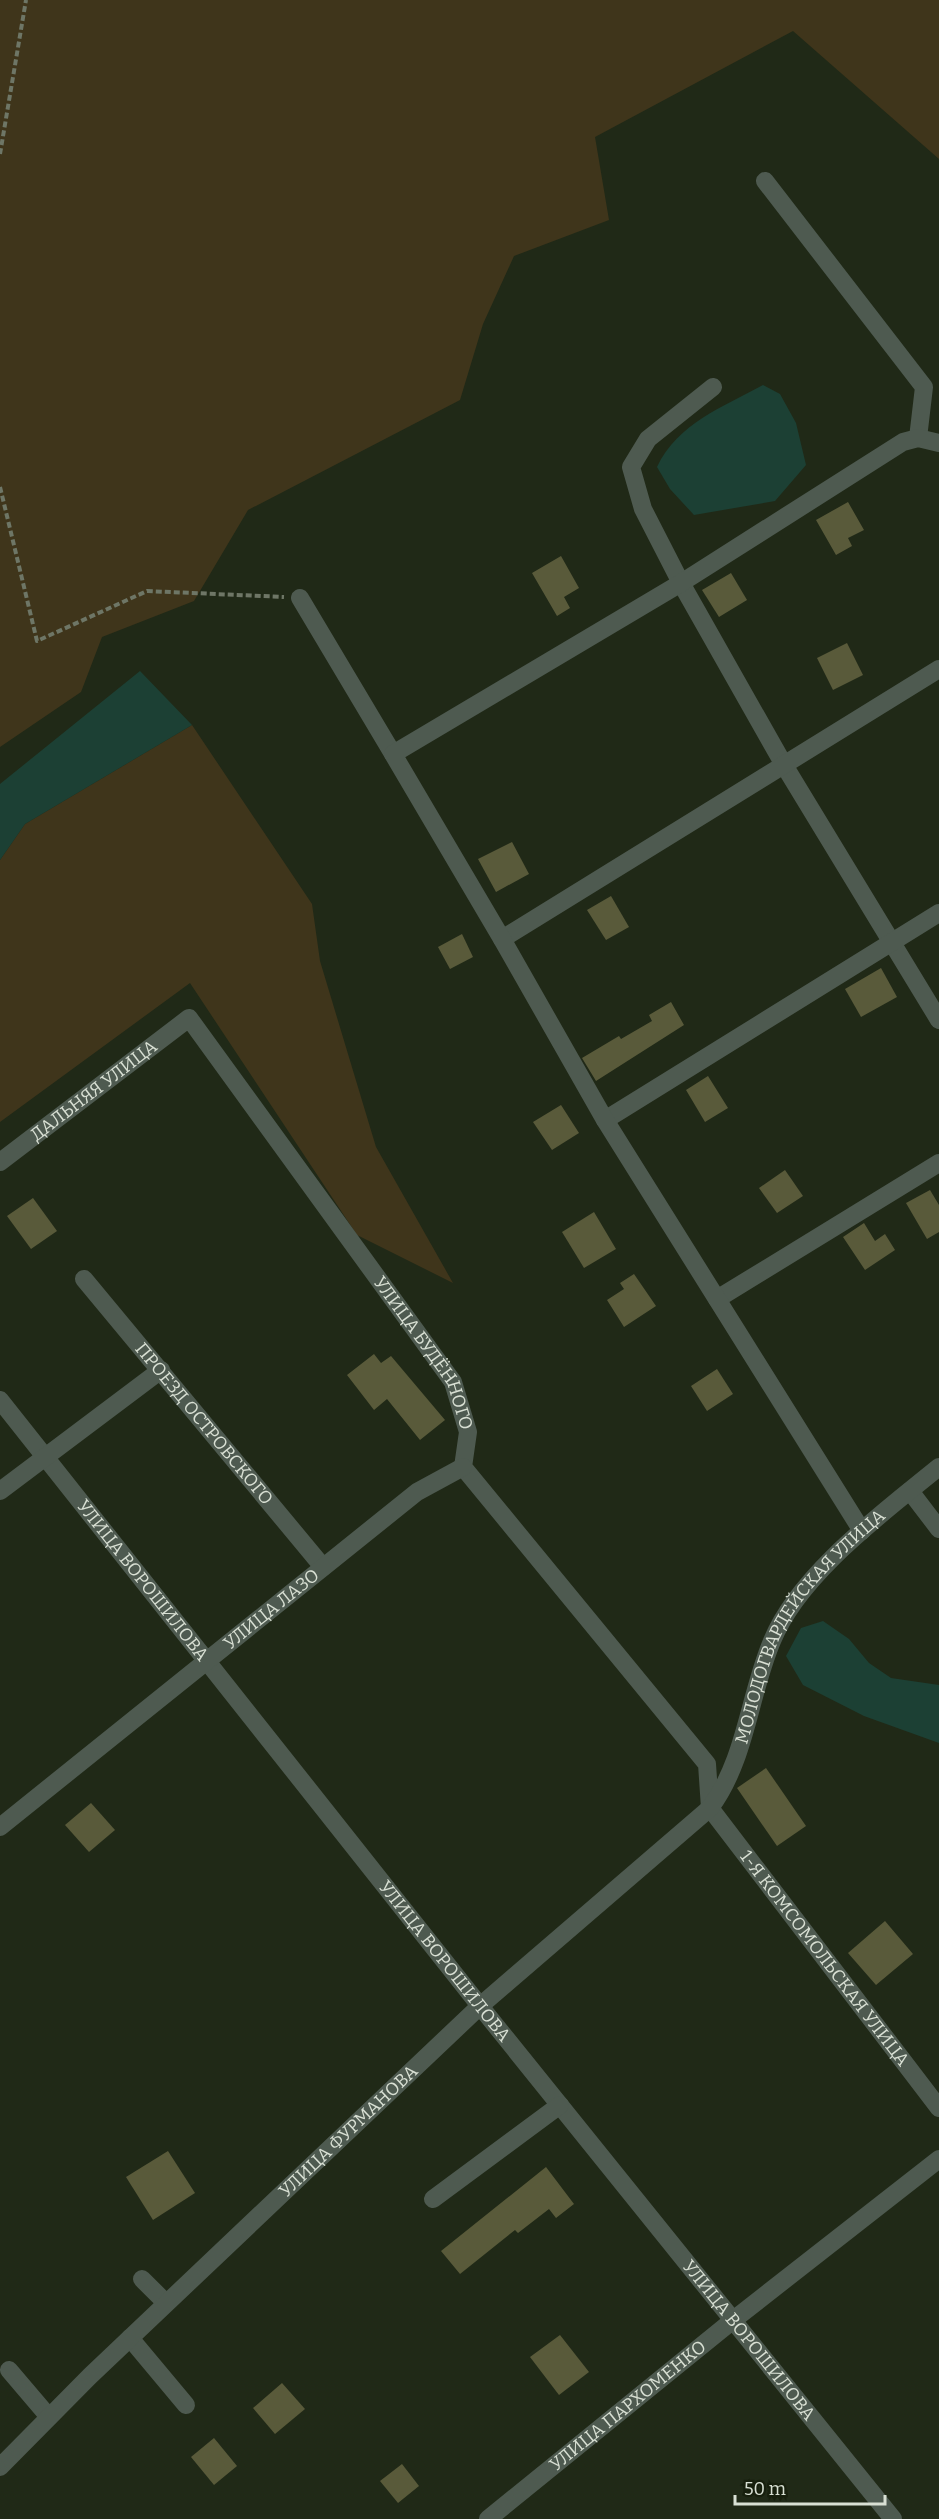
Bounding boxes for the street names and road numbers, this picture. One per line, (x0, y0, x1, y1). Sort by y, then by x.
street label: ДАЛЬНЯЯ УЛИЦА (26, 1035, 162, 1146)
street label: УЛИЦА БУДЁННОГО (369, 1272, 478, 1432)
street label: ПРОЕЗД ОСТРОВСКОГО (130, 1338, 278, 1509)
street label: УЛИЦА ВОРОШИЛОВА (72, 1495, 214, 1666)
street label: МОЛОДОГВАРДЕЙСКАЯ УЛИЦА (731, 1504, 890, 1746)
street label: УЛИЦА ЛАЗО (219, 1564, 324, 1654)
street label: 1-Я КОМСОМОЛЬСКАЯ УЛИЦА (735, 1846, 914, 2071)
street label: УЛИЦА ВОРОШИЛОВА (374, 1876, 515, 2046)
street label: УЛИЦА ФУРМАНОВА (274, 2060, 422, 2202)
street label: УЛИЦА ВОРОШИЛОВА (678, 2256, 820, 2425)
street label: УЛИЦА ПАРХОМЕНКО (545, 2335, 711, 2476)

